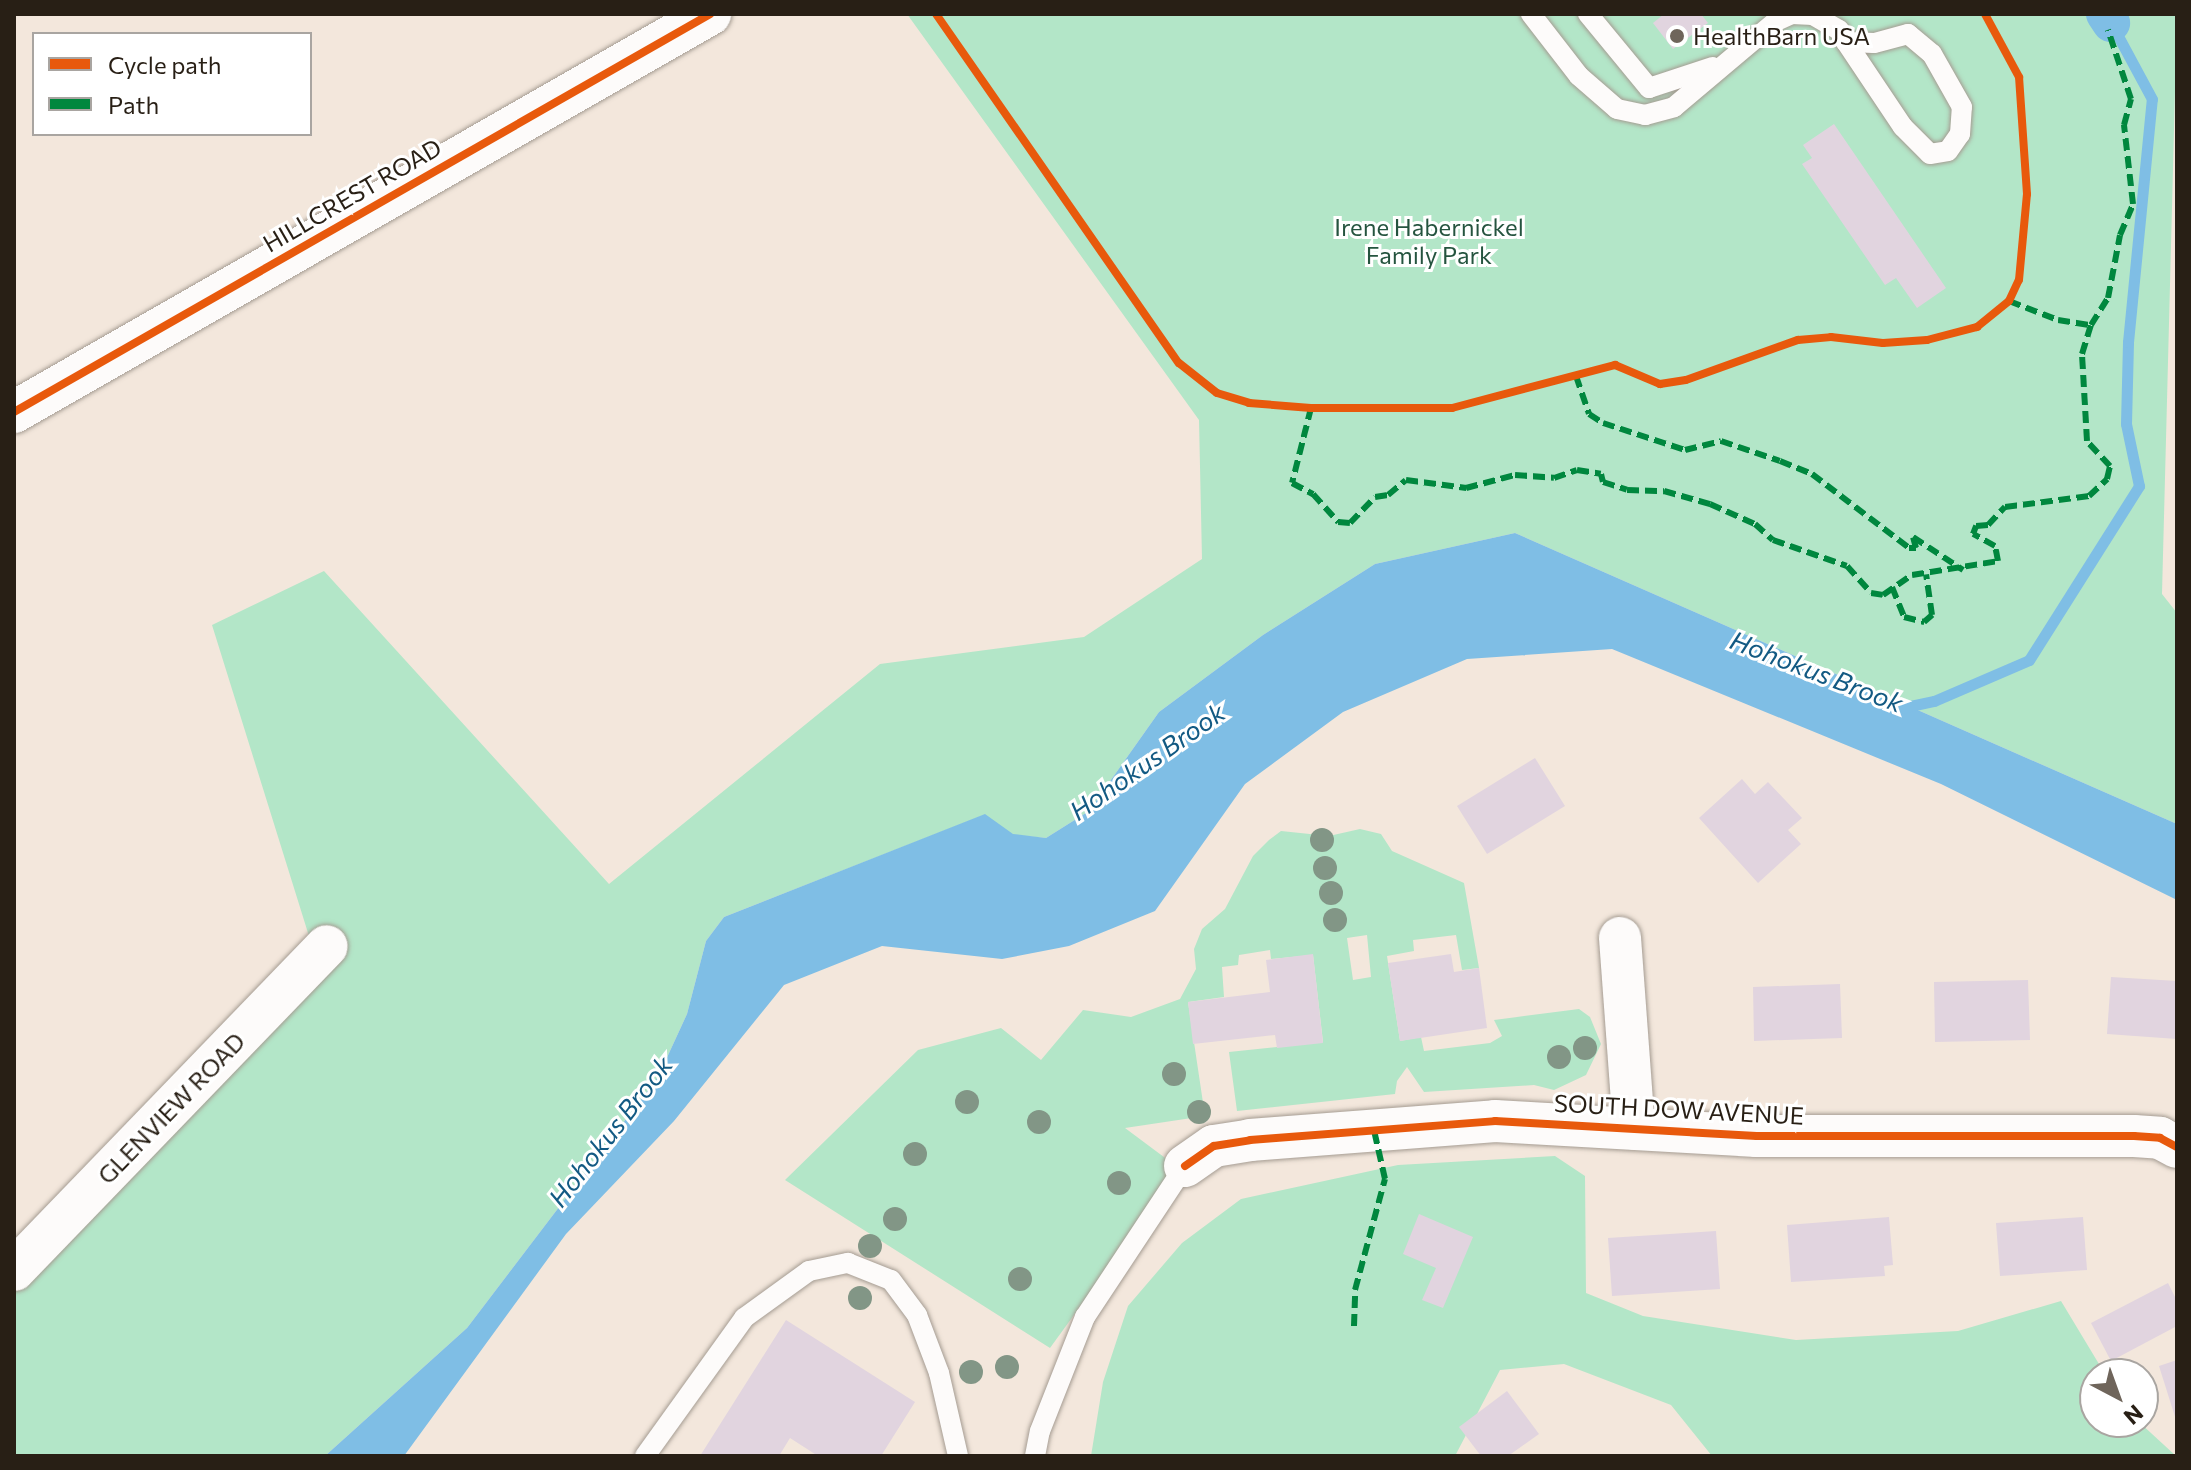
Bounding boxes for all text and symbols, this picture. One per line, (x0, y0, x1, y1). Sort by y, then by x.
place label: HealthBarn USA (1693, 22, 1870, 50)
marker: HealthBarn USA (1668, 27, 1686, 45)
legend (32, 32, 312, 136)
text: Cycle path (108, 50, 222, 79)
text: Path (108, 90, 159, 119)
street label: HILLCREST ROAD (258, 132, 446, 258)
park label: Irene Habernickel Family Park (1334, 213, 1524, 269)
water label: Hohokus Brook (1726, 624, 1908, 718)
water label: Hohokus Brook (1063, 696, 1231, 826)
street label: GLENVIEW ROAD (92, 1026, 250, 1190)
water label: Hohokus Brook (541, 1049, 679, 1213)
street label: SOUTH DOW AVENUE (1553, 1088, 1805, 1130)
north arrow (2079, 1358, 2159, 1438)
text: N (2119, 1399, 2149, 1431)

